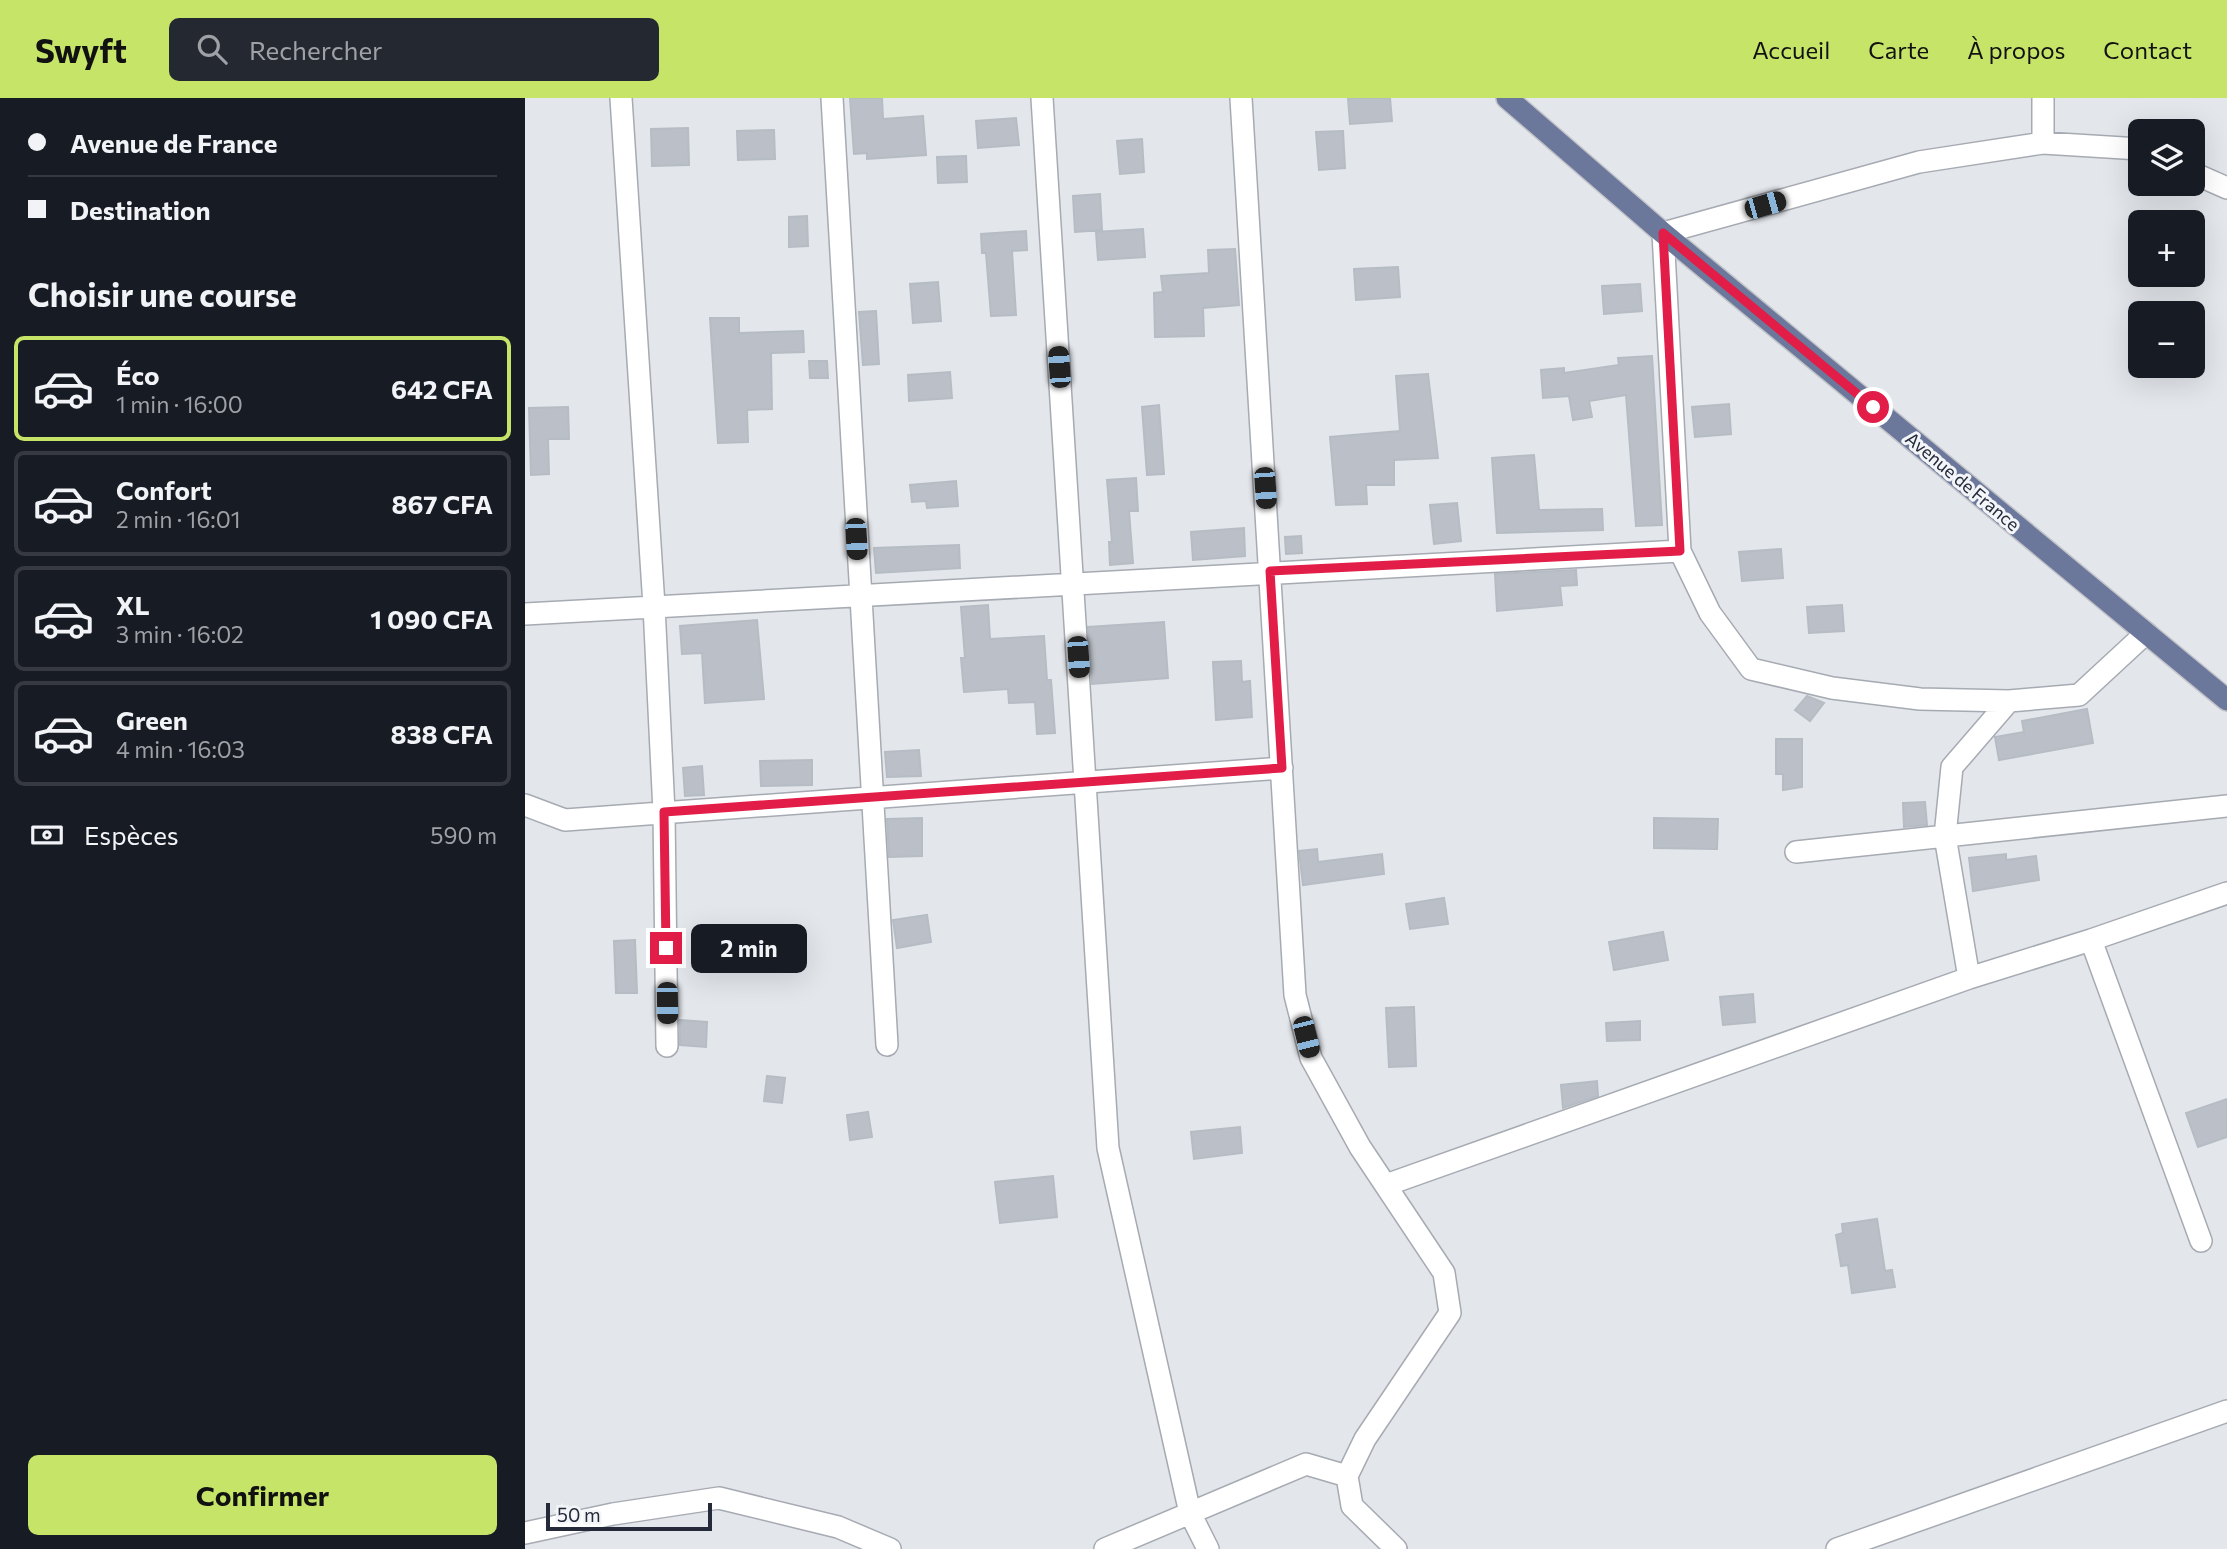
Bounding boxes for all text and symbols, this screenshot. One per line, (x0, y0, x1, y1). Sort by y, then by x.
search box (169, 18, 659, 81)
text: Swyft (35, 29, 127, 70)
icon: search (193, 30, 231, 68)
text: Rechercher (249, 34, 383, 65)
text: Accueil (1752, 35, 1830, 64)
text: Carte (1868, 35, 1929, 64)
text: À propos (1967, 35, 2065, 64)
text: Contact (2103, 35, 2192, 64)
map controls (2128, 119, 2205, 378)
button: layers (2128, 119, 2205, 196)
text: Avenue de France (70, 127, 277, 158)
car (1742, 189, 1789, 221)
text: Destination (70, 194, 211, 225)
button: + (2128, 210, 2205, 287)
text: Choisir une course (28, 274, 297, 314)
button: − (2128, 301, 2205, 378)
car (1048, 345, 1071, 389)
icon: car (32, 357, 95, 420)
text: Éco (116, 359, 160, 390)
text: 642 CFA (391, 373, 493, 404)
text: 1 min · 16:00 (116, 390, 243, 418)
route start (1857, 391, 1889, 423)
street label: Avenue de France (1902, 427, 2024, 535)
car (1254, 466, 1277, 510)
icon: car (32, 472, 95, 535)
text: Confort (116, 474, 212, 505)
text: 867 CFA (391, 488, 493, 519)
text: 2 min · 16:01 (116, 505, 241, 533)
car (845, 517, 868, 561)
icon: car (32, 587, 95, 650)
text: XL (116, 589, 150, 620)
text: 1 090 CFA (370, 603, 493, 634)
text: 3 min · 16:02 (116, 620, 244, 648)
car (1067, 635, 1090, 679)
icon: car (32, 702, 95, 765)
text: Green (116, 704, 188, 735)
text: 838 CFA (390, 718, 493, 749)
text: 4 min · 16:03 (116, 735, 245, 763)
icon: cash (28, 816, 66, 854)
text: Espèces (84, 819, 179, 850)
text: 590 m (430, 821, 497, 849)
callout: 2 min (691, 924, 806, 972)
route end (650, 932, 682, 964)
text: 2 min (720, 934, 778, 962)
car (657, 982, 678, 1024)
car (1291, 1014, 1322, 1060)
button: Confirmer (28, 1455, 497, 1535)
scale bar (546, 1500, 712, 1532)
text: 50 m (557, 1503, 601, 1526)

